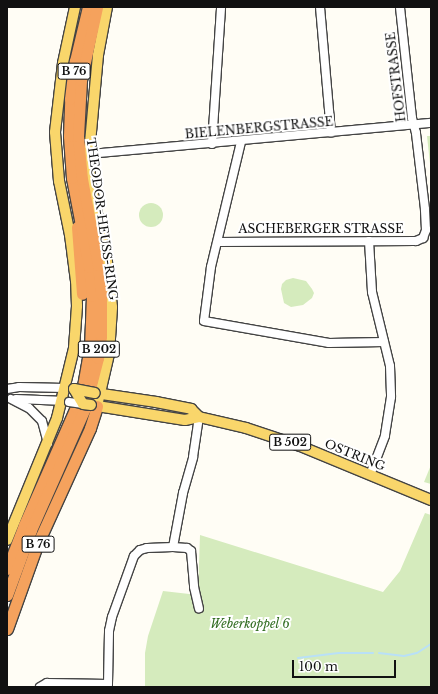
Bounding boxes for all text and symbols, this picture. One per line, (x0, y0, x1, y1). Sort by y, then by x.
street label: HOFSTRASSE (383, 31, 409, 123)
road number: B 76 (57, 62, 91, 80)
street label: BIELENBERGSTRASSE (184, 114, 334, 142)
street label: THEODOR-HEUSS-RING (83, 137, 121, 301)
street label: ASCHEBERGER STRASSE (238, 222, 404, 236)
road number: B 202 (77, 340, 121, 358)
road number: B 502 (269, 433, 311, 451)
street label: OSTRING (323, 436, 387, 474)
road number: B 76 (21, 535, 55, 553)
park label: Weberkoppel 6 (210, 617, 290, 631)
scale bar (294, 652, 398, 678)
text: 100 m (299, 659, 338, 674)

